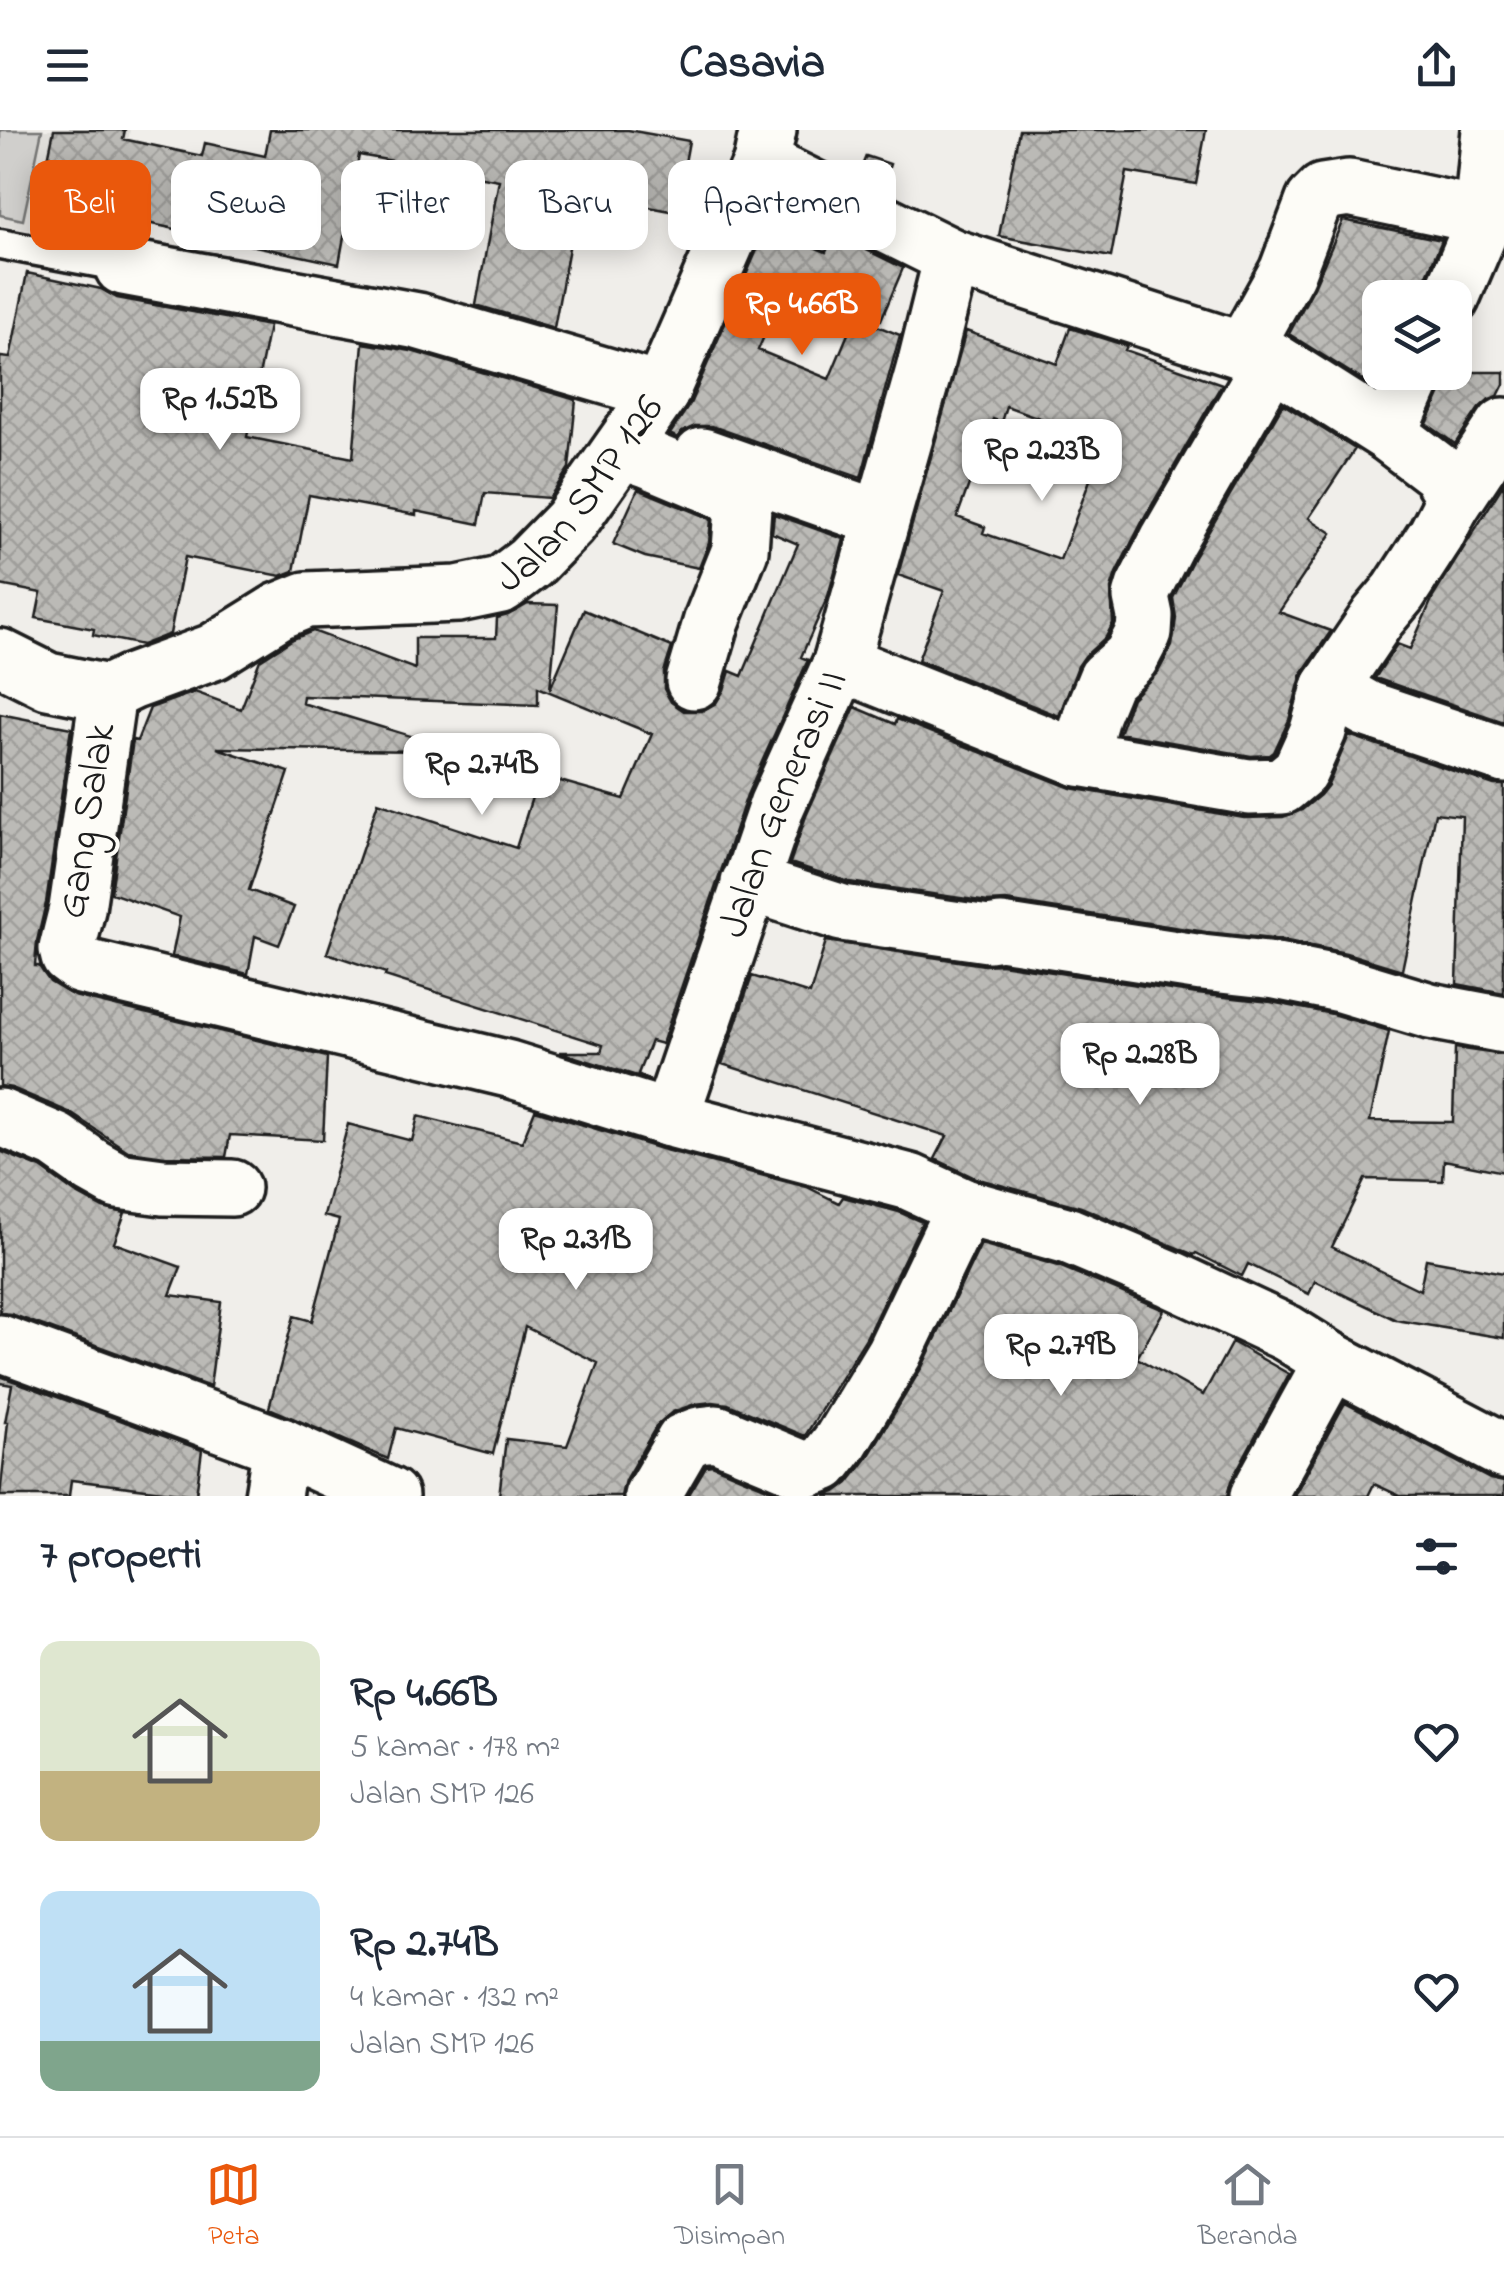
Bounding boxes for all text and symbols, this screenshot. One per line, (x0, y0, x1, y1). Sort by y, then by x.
text: Casavia (679, 32, 825, 98)
icon: menu (40, 38, 95, 93)
icon: share (1409, 38, 1464, 93)
chip: Beli (30, 160, 151, 250)
chip: Sewa (171, 160, 321, 250)
chip: Filter (341, 160, 485, 250)
chip: Baru (505, 160, 648, 250)
chip: Apartemen (668, 160, 896, 250)
pin: Rp 4.66B (699, 273, 905, 358)
map controls (1362, 280, 1472, 390)
button: layers (1362, 280, 1472, 390)
text: Rp 4.66B (746, 282, 858, 329)
pin: Rp 1.52B (117, 368, 323, 453)
text: Rp 1.52B (162, 377, 278, 424)
street label: Jalan SMP 126 (483, 383, 680, 609)
pin: Rp 2.23B (939, 419, 1145, 504)
text: Rp 2.23B (984, 428, 1100, 475)
street label: Jalan Generasi II (703, 660, 864, 946)
street label: Gang Salak (42, 718, 134, 923)
pin: Rp 2.74B (379, 733, 585, 818)
text: Rp 2.74B (425, 742, 539, 789)
pin: Rp 2.28B (1037, 1023, 1243, 1108)
text: Rp 2.28B (1083, 1032, 1197, 1079)
pin: Rp 2.31B (473, 1208, 679, 1293)
text: Rp 2.31B (521, 1217, 631, 1264)
pin: Rp 2.79B (958, 1314, 1164, 1399)
text: Rp 2.79B (1006, 1323, 1116, 1370)
text: 7 properti (40, 1526, 202, 1587)
icon: filters (1409, 1529, 1464, 1584)
text: Rp 4.66B (350, 1664, 498, 1725)
icon: home (120, 1681, 240, 1801)
icon: heart (1409, 1714, 1464, 1769)
text: 5 kamar · 178 m² (350, 1725, 560, 1772)
text: Jalan SMP 126 (350, 1772, 534, 1819)
text: Rp 2.74B (350, 1914, 499, 1975)
icon: home (120, 1931, 240, 2051)
icon: heart (1409, 1964, 1464, 2019)
text: 4 kamar · 132 m² (350, 1975, 559, 2022)
text: Jalan SMP 126 (350, 2022, 534, 2069)
tab: Peta (206, 2157, 261, 2258)
tab: Disimpan (674, 2157, 785, 2258)
tab: Beranda (1198, 2157, 1298, 2258)

